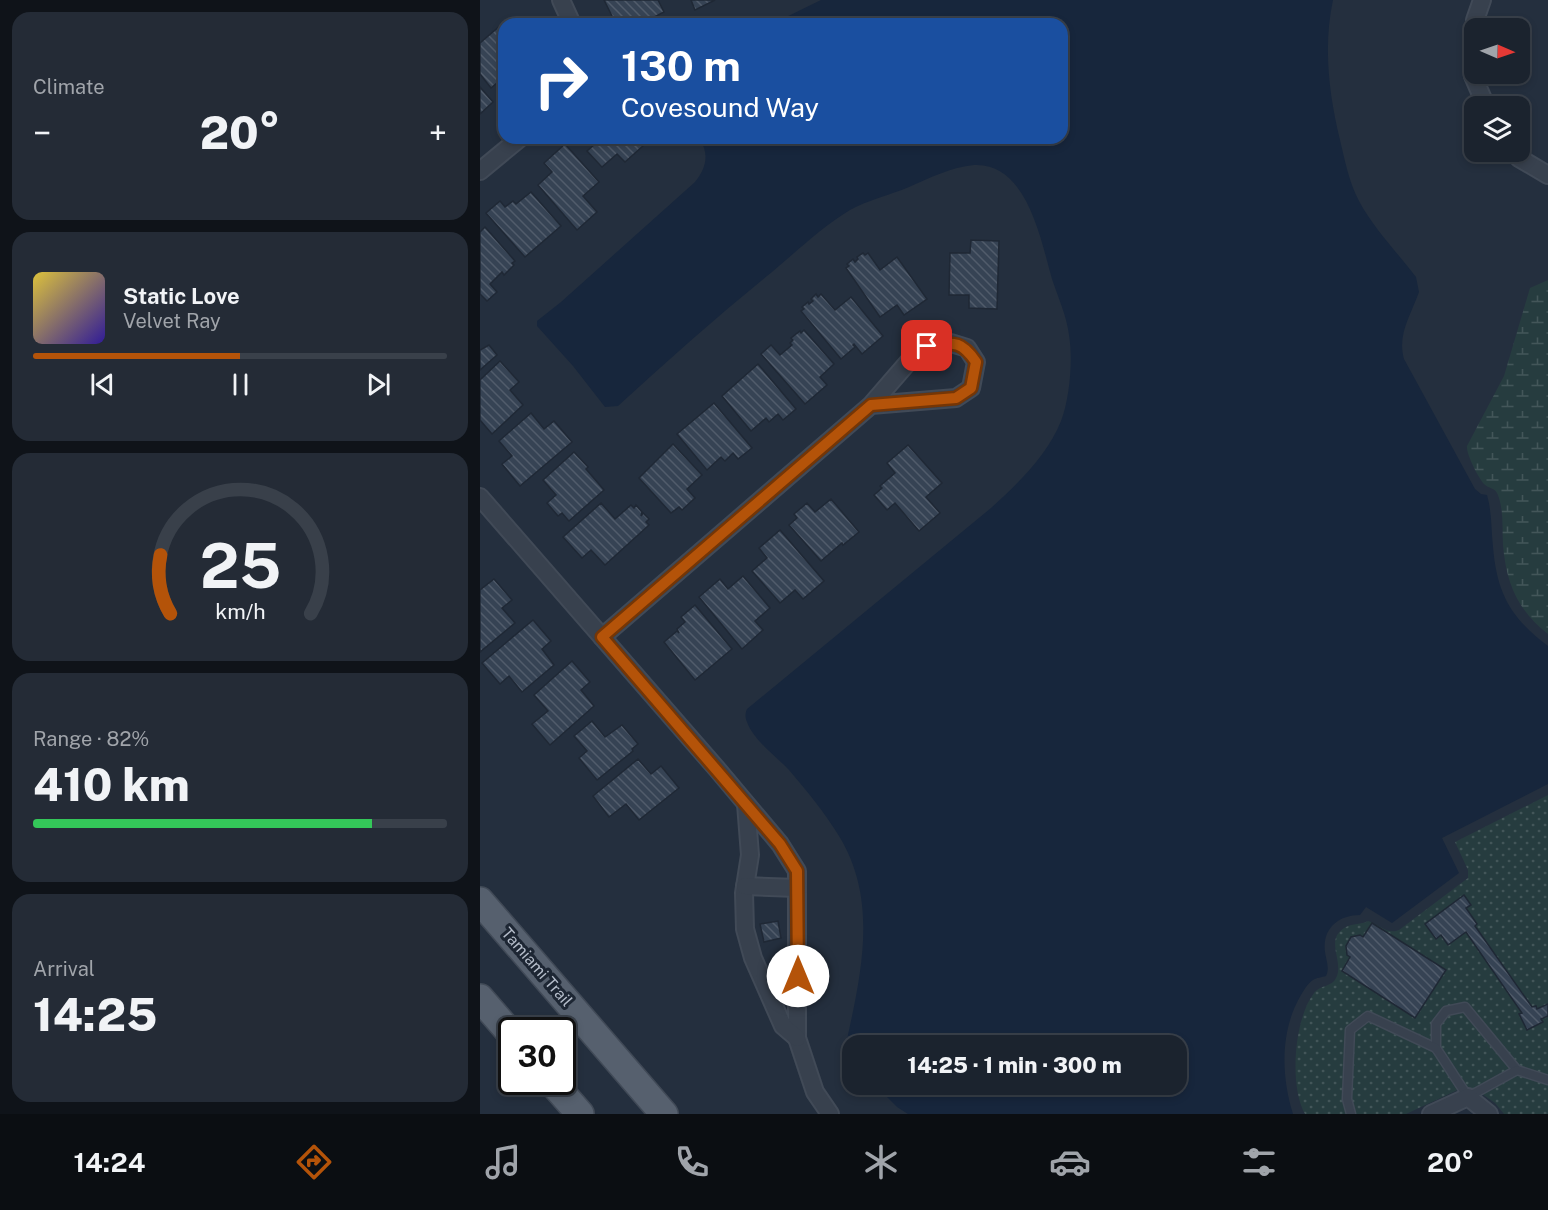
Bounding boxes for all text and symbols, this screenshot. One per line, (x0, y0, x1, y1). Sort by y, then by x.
north arrow (1464, 18, 1530, 84)
map controls (1464, 18, 1530, 162)
text: 130 m (621, 41, 741, 90)
icon: right (522, 42, 600, 120)
text: Climate (33, 75, 105, 99)
text: Covesound Way (621, 91, 819, 123)
button: layers (1464, 96, 1530, 162)
text: 20° (200, 106, 280, 159)
text: − (33, 114, 51, 152)
text: + (429, 114, 447, 152)
text: Static Love (123, 283, 240, 309)
text: Velvet Ray (123, 309, 221, 333)
pin (901, 320, 952, 371)
icon: arrive (910, 329, 943, 362)
icon: previous (86, 368, 119, 401)
icon: pause (224, 368, 257, 401)
icon: next (362, 368, 395, 401)
text: 25 (199, 529, 281, 602)
text: km/h (215, 599, 265, 624)
text: Range · 82% (33, 727, 149, 751)
text: 410 km (33, 758, 190, 811)
street label: Tamiami Trail (498, 924, 577, 1010)
position arrow (766, 944, 830, 1008)
text: Arrival (33, 957, 95, 981)
text: 14:25 (33, 988, 157, 1041)
speed limit sign: 30 (498, 1017, 576, 1095)
text: 14:25 · 1 min · 300 m (907, 1052, 1122, 1078)
icon: directions (293, 1141, 335, 1183)
icon: music (482, 1141, 524, 1183)
icon: phone (671, 1141, 713, 1183)
icon: climate (860, 1141, 902, 1183)
icon: car (1049, 1141, 1091, 1183)
icon: filters (1238, 1141, 1280, 1183)
text: 14:24 (74, 1146, 145, 1178)
text: 20° (1427, 1146, 1474, 1178)

